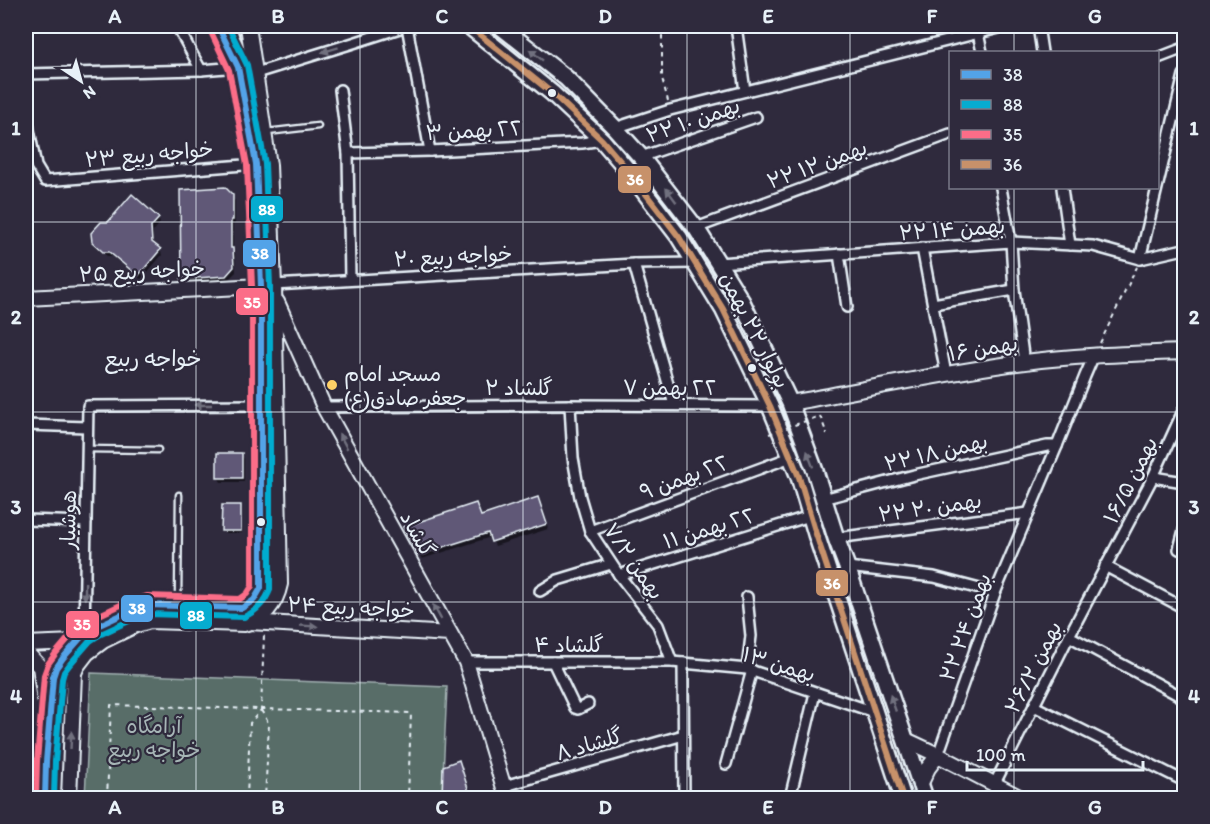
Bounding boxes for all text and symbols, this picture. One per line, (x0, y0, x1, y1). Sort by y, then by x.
text: A (108, 4, 122, 28)
text: B (272, 4, 285, 28)
text: C (436, 4, 449, 28)
text: D (598, 4, 612, 28)
text: E (762, 4, 774, 28)
text: F (927, 4, 938, 28)
text: G (1088, 4, 1102, 28)
one-way arrow (321, 46, 339, 55)
one-way arrow (528, 48, 544, 61)
north arrow (51, 51, 111, 111)
legend (949, 51, 1159, 189)
text: 38 (1003, 64, 1023, 86)
text: N (80, 82, 99, 104)
unlabelled marker (546, 87, 558, 99)
street label: ۲۲ بهمن ۱۰ (643, 92, 744, 149)
text: 88 (1003, 94, 1023, 116)
street label: ٢٢ بهمن ۳ (425, 115, 523, 146)
text: 1 (11, 116, 21, 140)
text: 1 (1189, 116, 1199, 140)
text: 35 (1003, 124, 1022, 146)
street label: ۲۲ بهمن ۱۲ (763, 134, 871, 195)
street label: خواجه ربیع ۲۳ (84, 136, 215, 175)
text: 36 (1003, 154, 1022, 176)
line badge: 36 (617, 165, 652, 194)
text: 36 (626, 170, 644, 189)
one-way arrow (664, 187, 677, 203)
line badge: 88 (250, 195, 284, 223)
text: 88 (258, 200, 276, 219)
street label: ۲۲ بهمن ۱۴ (898, 213, 1006, 246)
line badge: 38 (242, 239, 277, 268)
street label: خواجه ربیع ۲۰ (393, 240, 513, 275)
text: 38 (251, 244, 269, 263)
street label: خواجه ربیع ۲۵ (78, 255, 206, 290)
street label: بولوار ۲۲ بهمن (713, 268, 795, 393)
line badge: 35 (235, 287, 269, 316)
text: 35 (243, 293, 261, 312)
text: 2 (11, 305, 22, 329)
text: 2 (1189, 305, 1200, 329)
street label: بهمن ۱۶ (946, 330, 1020, 367)
district label: خواجه ربیع (104, 345, 202, 374)
place label: مسجد امام جعفر صادق(ع) (344, 361, 466, 413)
unlabelled marker (746, 362, 758, 374)
street label: گلشاد ۲ (485, 375, 553, 400)
street label: ٢٢ بهمن ٧ (623, 375, 717, 401)
marker: مسجد امام جعفر صادق(ع) (325, 378, 339, 392)
one-way arrow (194, 400, 213, 410)
street label: ۲۲ بهمن ۱۸ (882, 428, 990, 477)
one-way arrow (338, 432, 348, 449)
street label: بهمن ۱۶/۵ (1098, 433, 1163, 528)
street label: ٢٢ بهمن ۹ (636, 449, 732, 506)
one-way arrow (805, 450, 815, 468)
street label: ۲۲ بهمن ۲۰ (877, 487, 983, 528)
street label: هوشیار (55, 490, 82, 551)
text: 3 (11, 495, 22, 519)
text: 3 (1189, 495, 1200, 519)
street label: ٢٢ بهمن ١١ (660, 502, 758, 555)
street label: گلشاد (395, 507, 441, 561)
unlabelled marker (255, 516, 267, 528)
street label: بهمن ۷/۲ (598, 518, 669, 605)
line badge: 36 (815, 569, 849, 597)
street label: ۲۲ بهمن ۲۴ (934, 570, 997, 685)
text: 36 (823, 574, 841, 593)
one-way arrow (80, 581, 90, 600)
street label: خواجه ربیع ۲۴ (286, 591, 415, 626)
line badge: 38 (120, 594, 154, 623)
text: 38 (128, 599, 146, 618)
line badge: 88 (179, 601, 213, 630)
one-way arrow (432, 603, 442, 620)
text: 88 (187, 606, 205, 625)
line badge: 35 (65, 610, 100, 639)
text: 35 (73, 615, 91, 634)
street label: بهمن ۲۶/۲ (999, 617, 1068, 718)
one-way arrow (299, 621, 318, 631)
street label: گلشاد ۴ (534, 632, 604, 657)
street label: بهمن ۱۳ (739, 641, 818, 688)
text: 4 (10, 684, 22, 708)
text: 4 (1188, 684, 1200, 708)
one-way arrow (888, 694, 897, 712)
park label: آرامگاه خواجه ربیع (108, 713, 200, 765)
street label: گلشاد ۸ (553, 723, 625, 765)
one-way arrow (67, 731, 76, 750)
scale bar (967, 734, 1142, 772)
text: 100 m (976, 744, 1026, 766)
text: A (108, 795, 122, 819)
text: B (272, 795, 285, 819)
text: C (436, 795, 449, 819)
text: D (598, 795, 612, 819)
text: E (762, 795, 774, 819)
text: F (927, 795, 938, 819)
text: G (1088, 795, 1102, 819)

